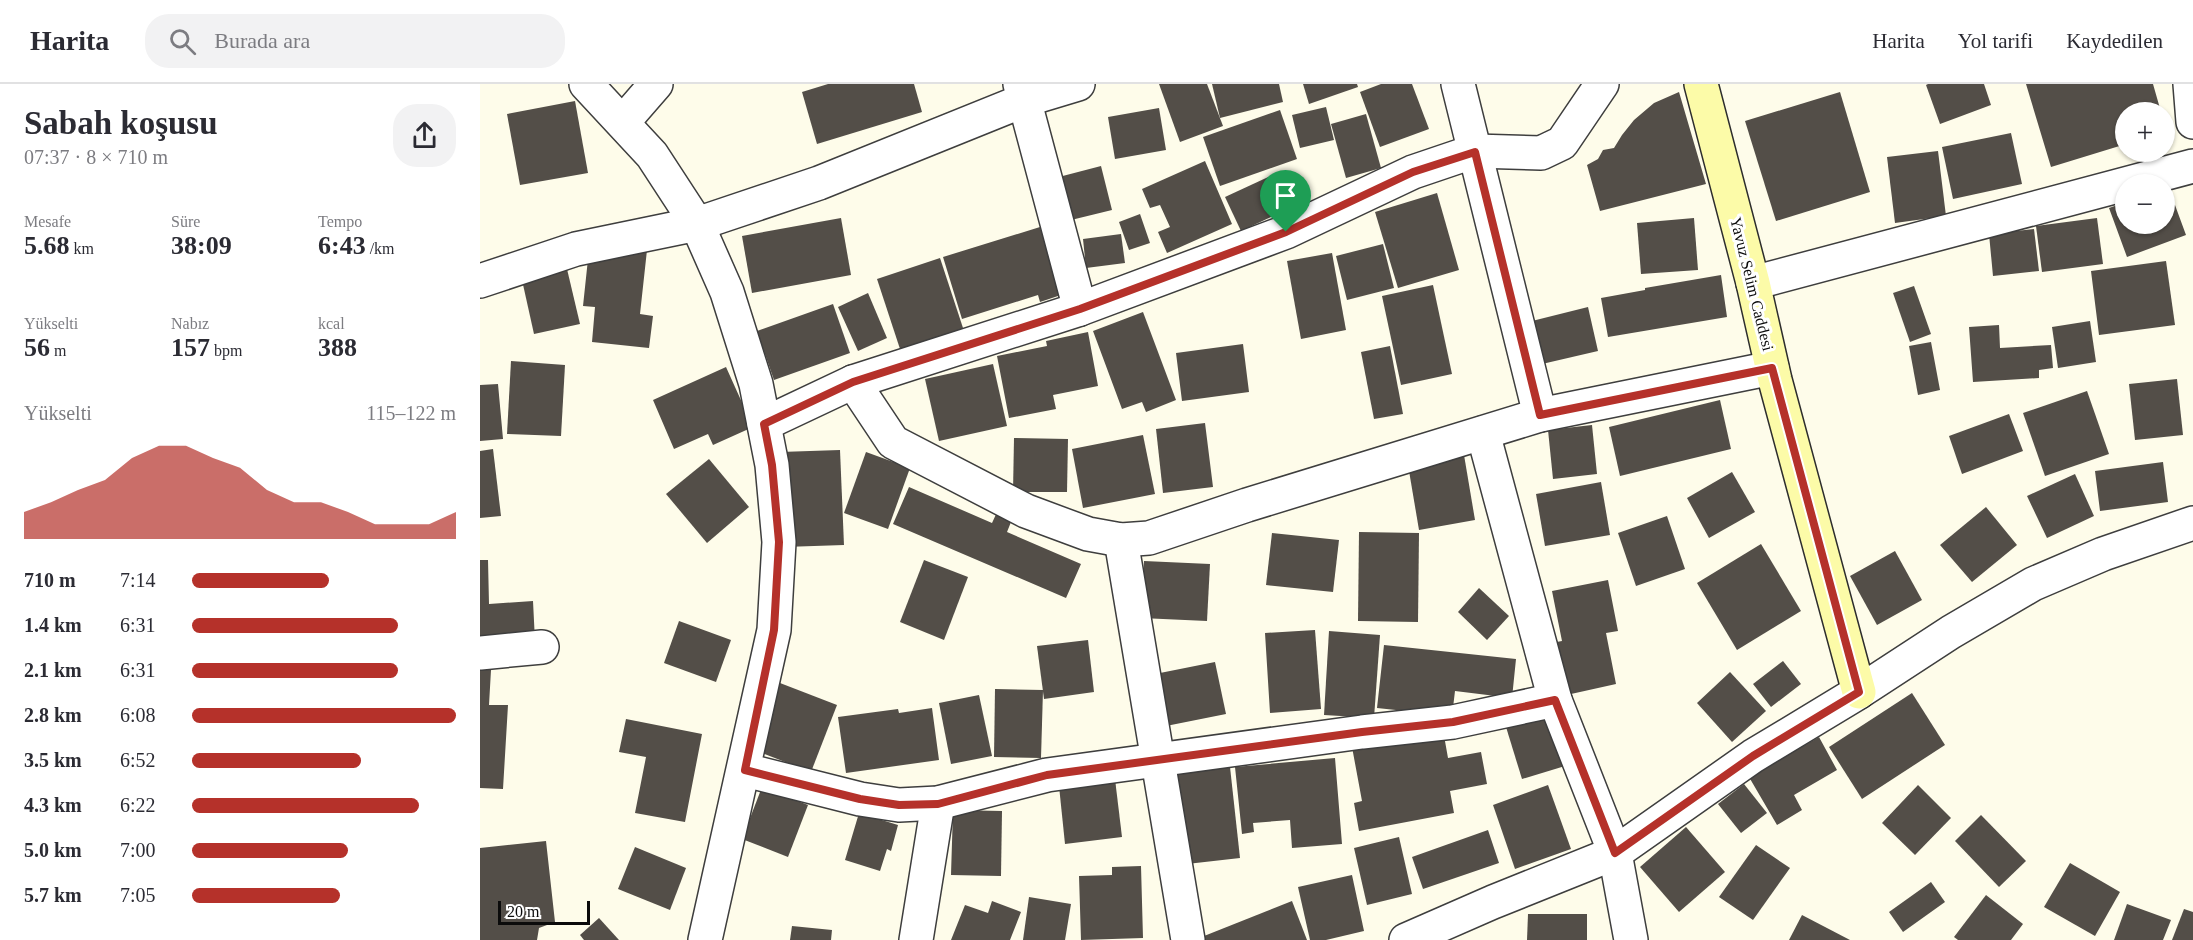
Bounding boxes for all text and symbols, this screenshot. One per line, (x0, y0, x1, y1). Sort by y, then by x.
search box (145, 14, 565, 68)
text: Harita (30, 25, 109, 56)
icon: search (166, 25, 199, 58)
text: Burada ara (214, 28, 310, 53)
text: Harita (1872, 29, 1925, 53)
text: Yol tarifi (1958, 29, 2033, 53)
text: Kaydedilen (2066, 29, 2163, 53)
map controls (2115, 102, 2175, 234)
button: + (2115, 102, 2175, 162)
button: share (393, 104, 456, 167)
text: Sabah koşusu (24, 105, 218, 141)
text: 07:37 · 8 × 710 m (24, 146, 168, 168)
pin (1260, 170, 1311, 232)
button: − (2115, 174, 2175, 234)
icon: arrive (1269, 179, 1302, 212)
text: Mesafe (24, 213, 71, 230)
text: Süre (171, 213, 200, 230)
text: Tempo (318, 213, 362, 230)
street label: Yavuz Selim Caddesi (1727, 215, 1777, 353)
text: 5.68 (24, 231, 70, 260)
text: 38:09 (171, 231, 232, 260)
text: 6:43 (318, 231, 366, 260)
text: km (70, 240, 94, 257)
text: /km (366, 240, 395, 257)
text: Yükselti (24, 315, 78, 332)
text: Nabız (171, 315, 209, 332)
text: kcal (318, 315, 345, 332)
text: 56 (24, 333, 50, 362)
text: 157 (171, 333, 210, 362)
text: 388 (318, 333, 357, 362)
text: m (50, 342, 66, 359)
text: bpm (210, 342, 242, 359)
text: Yükselti (24, 402, 92, 424)
text: 115–122 m (366, 402, 456, 424)
text: 710 m (24, 569, 76, 591)
text: 7:14 (120, 569, 156, 591)
text: 1.4 km (24, 614, 82, 636)
text: 6:31 (120, 614, 156, 636)
text: 2.1 km (24, 659, 82, 681)
text: 6:31 (120, 659, 156, 681)
text: 2.8 km (24, 704, 82, 726)
text: 6:08 (120, 704, 156, 726)
text: 3.5 km (24, 749, 82, 771)
text: 6:52 (120, 749, 156, 771)
text: 4.3 km (24, 794, 82, 816)
text: 6:22 (120, 794, 156, 816)
text: 5.0 km (24, 839, 82, 861)
text: 7:00 (120, 839, 156, 861)
text: 5.7 km (24, 884, 82, 906)
text: 7:05 (120, 884, 156, 906)
scale bar (498, 898, 590, 926)
text: 20 m (507, 903, 539, 920)

